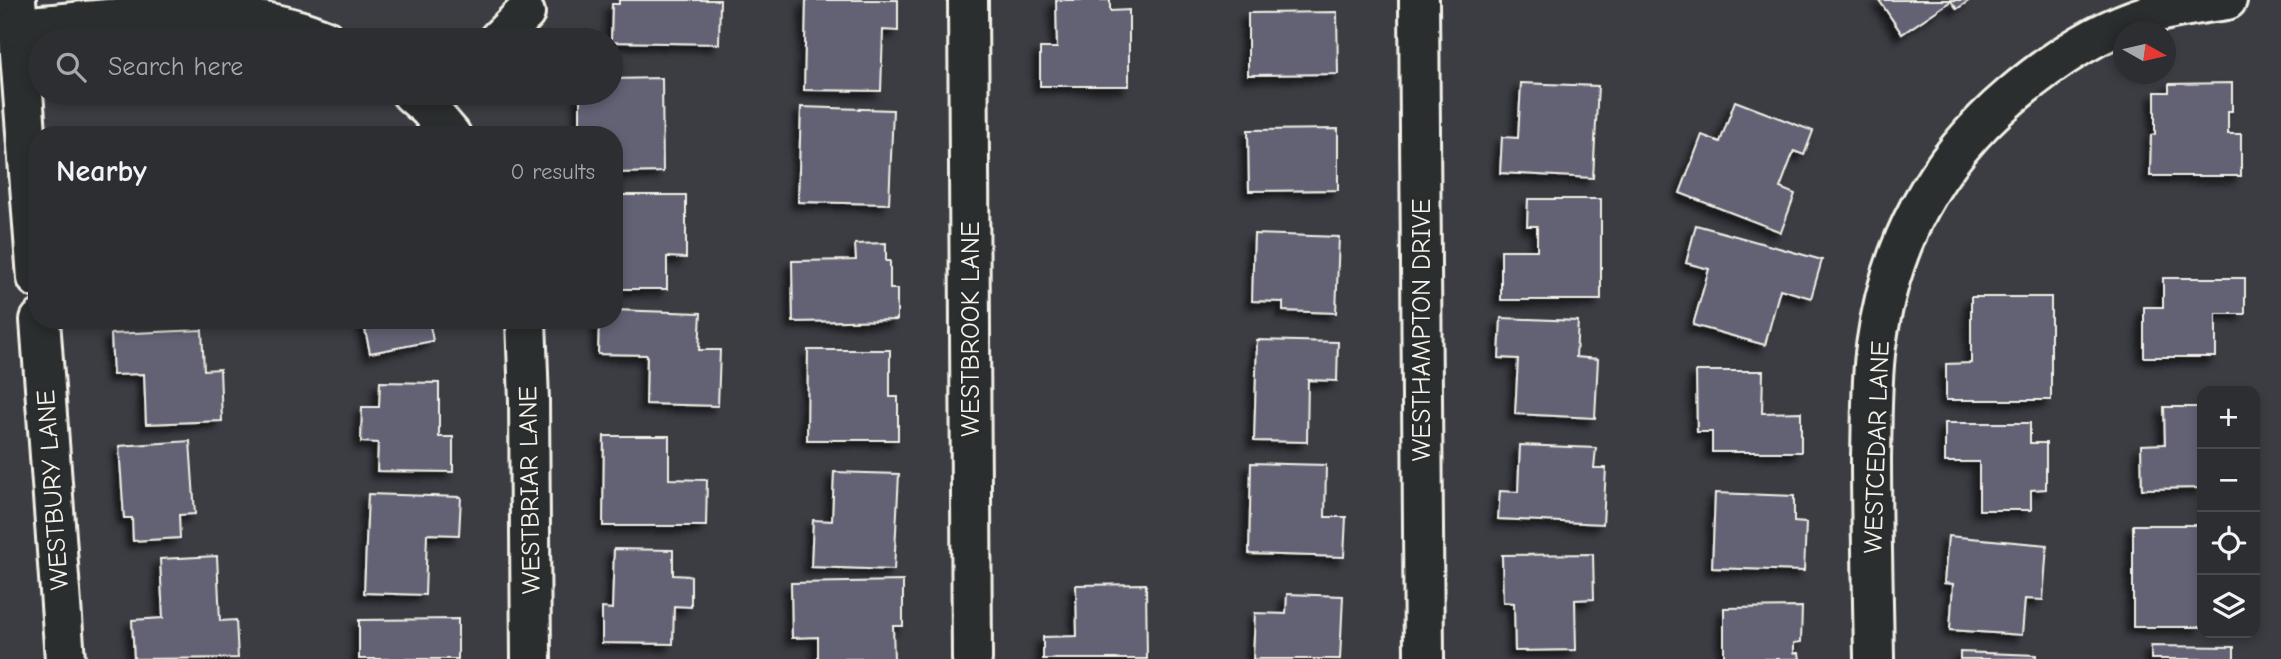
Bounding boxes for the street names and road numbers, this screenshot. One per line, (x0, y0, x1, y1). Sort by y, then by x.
street label: WESTHAMPTON DRIVE (1407, 199, 1437, 461)
street label: WESTBROOK LANE (956, 221, 986, 437)
street label: WESTCEDAR LANE (1858, 340, 1896, 554)
street label: WESTBRIAR LANE (513, 386, 547, 594)
street label: WESTBURY LANE (31, 389, 75, 591)

